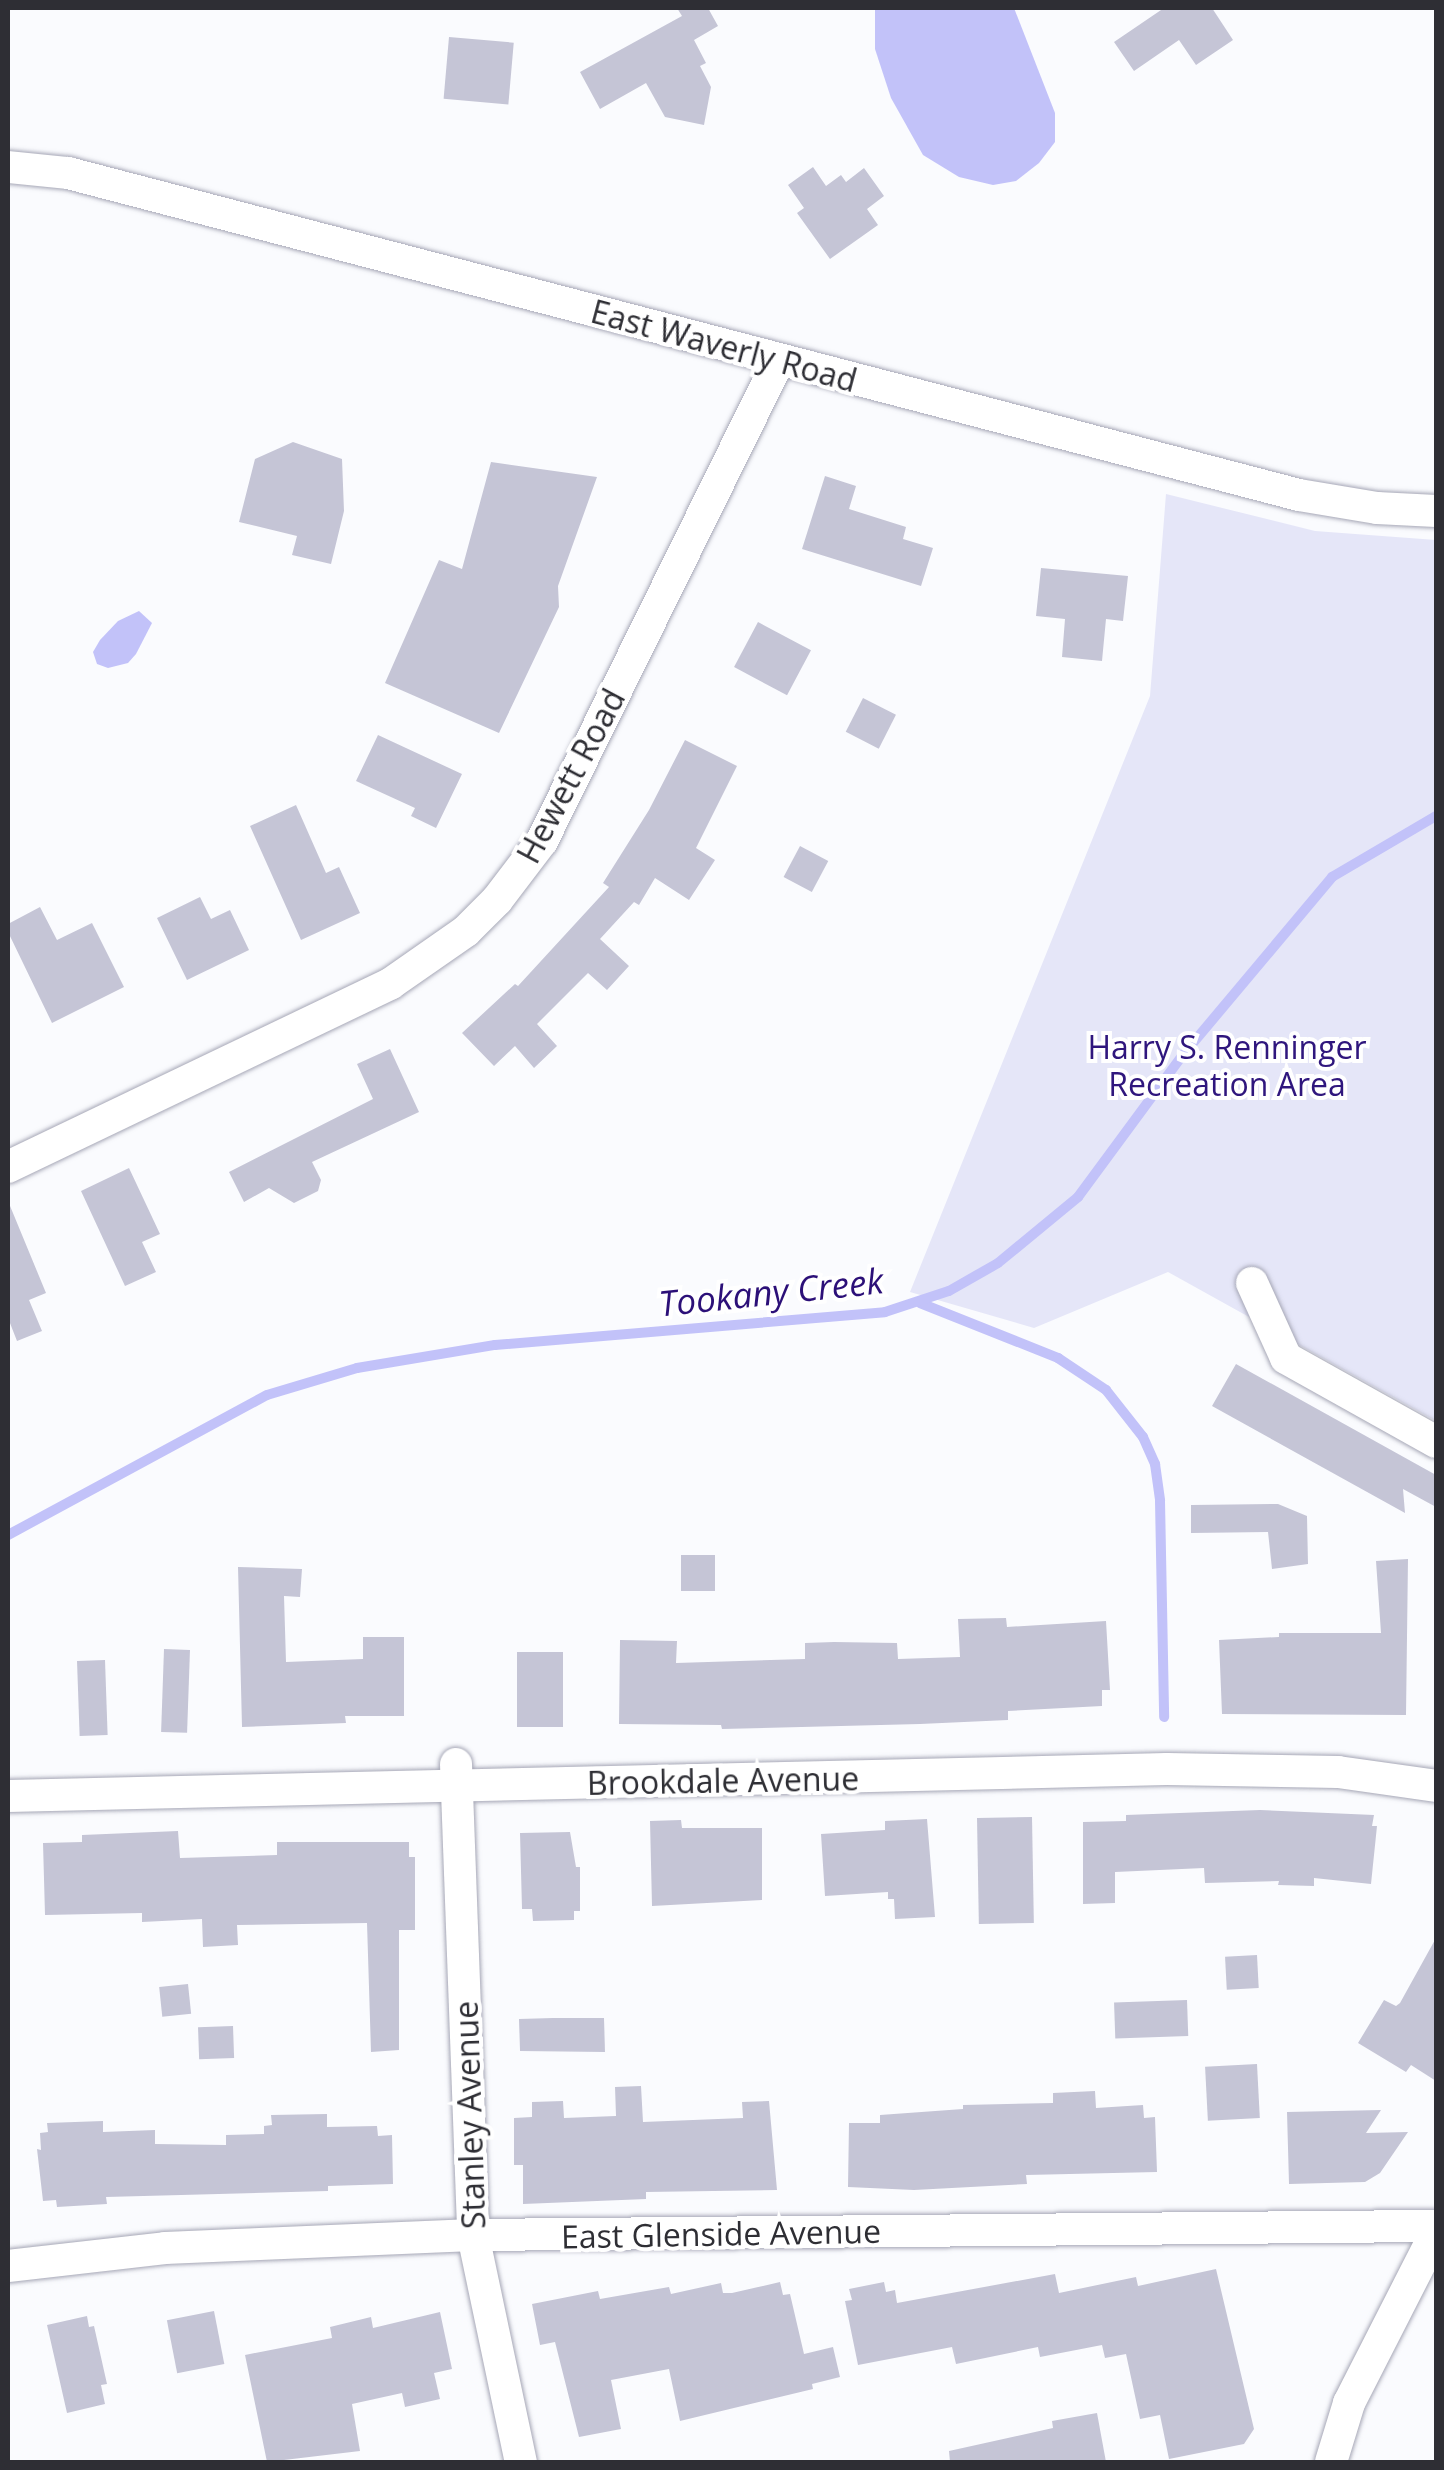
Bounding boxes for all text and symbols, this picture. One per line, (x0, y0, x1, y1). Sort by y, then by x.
street label: East Waverly Road (587, 292, 861, 400)
street label: Hewett Road (509, 682, 633, 870)
park label: Harry S. Renninger Recreation Area (1087, 1029, 1367, 1104)
water label: Tookany Creek (657, 1259, 885, 1325)
street label: Brookdale Avenue (587, 1759, 859, 1803)
street label: Stanley Avenue (447, 2000, 493, 2230)
street label: East Glenside Avenue (561, 2212, 881, 2256)

